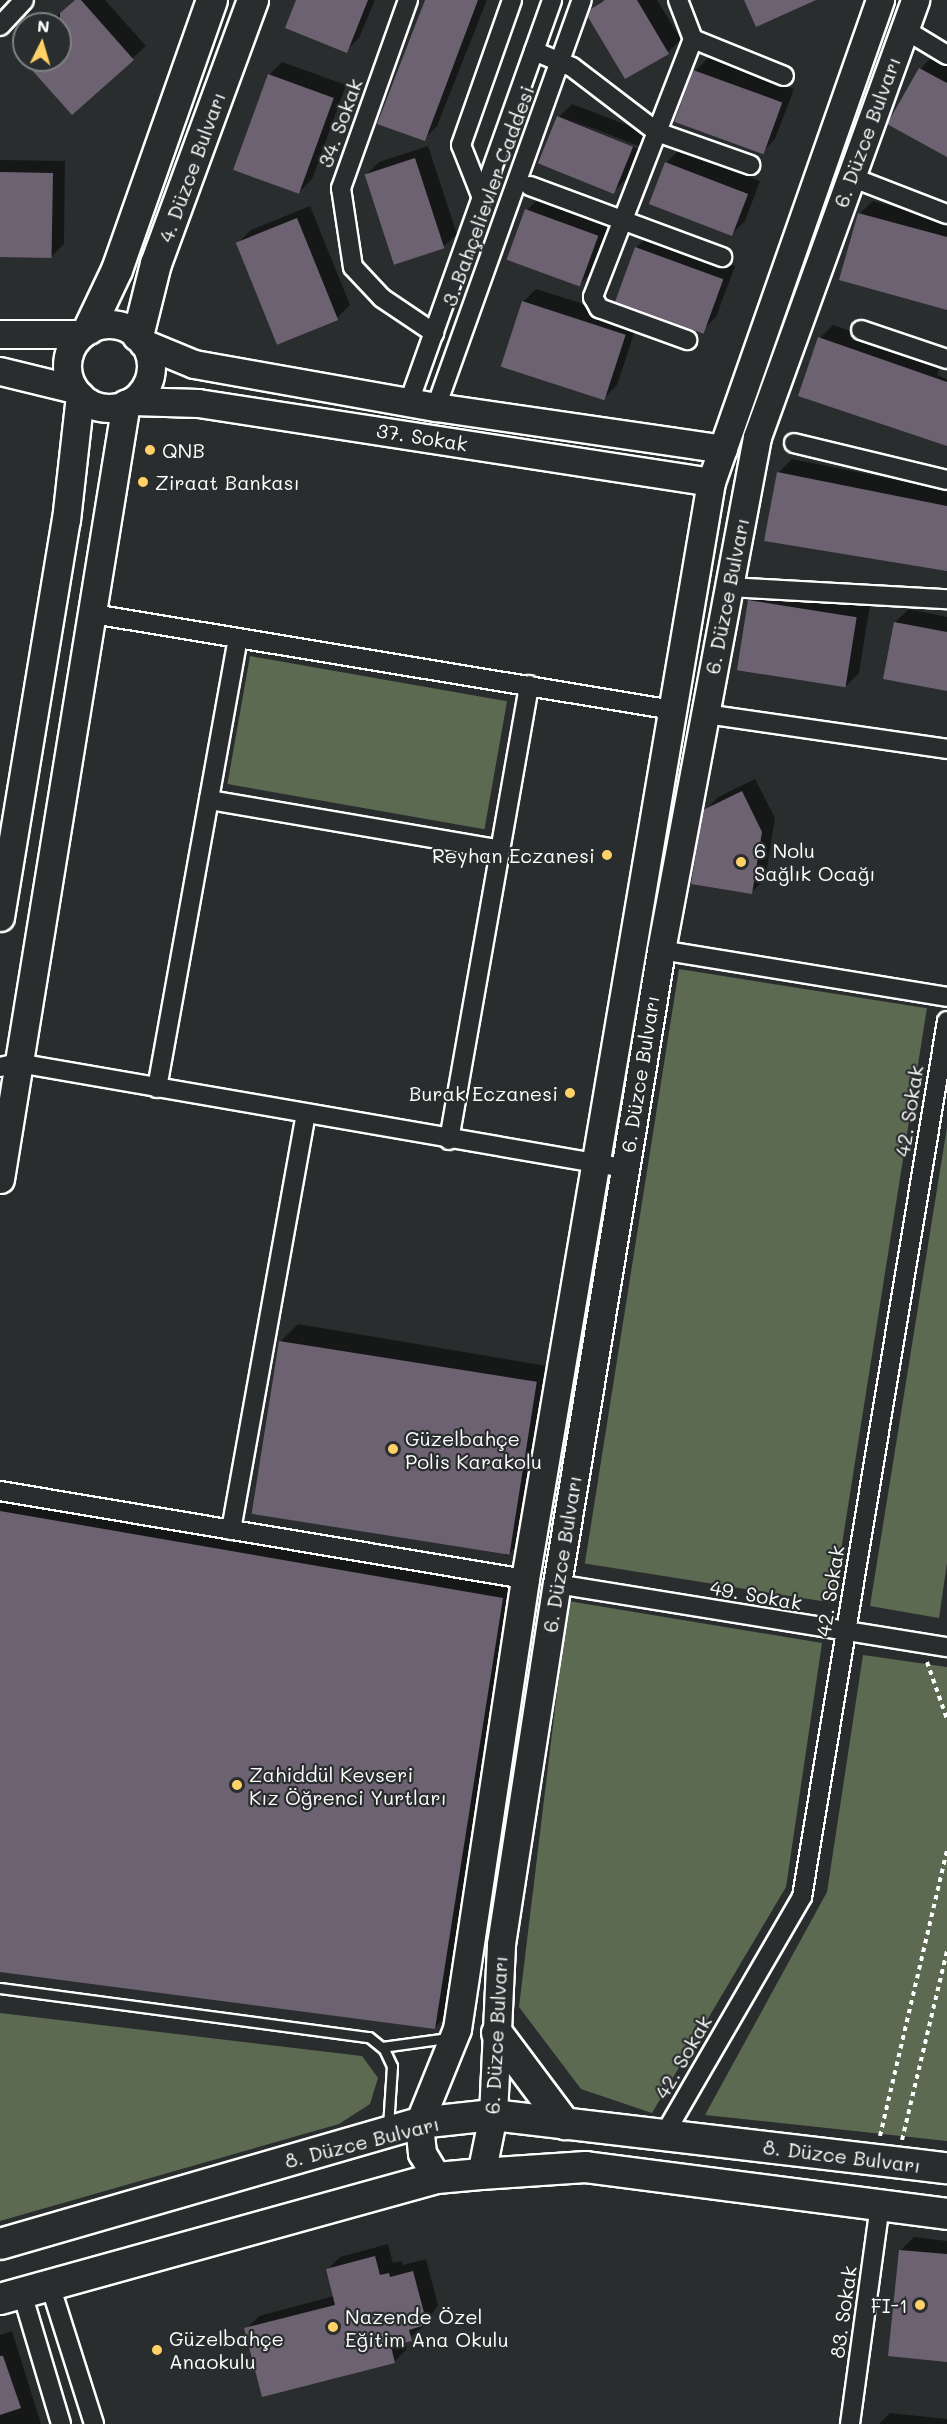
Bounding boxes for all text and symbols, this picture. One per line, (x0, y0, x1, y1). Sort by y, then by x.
north arrow (12, 12, 72, 72)
text: N (36, 15, 50, 37)
street label: 6. Düzce Bulvarı (829, 53, 905, 211)
street label: 34. Sokak (313, 75, 367, 171)
street label: 3. Bahçelievler Caddesi (437, 83, 539, 309)
street label: 4. Düzce Bulvarı (154, 89, 230, 245)
street label: 37. Sokak (375, 418, 469, 456)
place label: QNB (162, 438, 205, 462)
marker: QNB (143, 443, 157, 457)
place label: Ziraat Bankası (155, 470, 300, 494)
marker: Ziraat Bankası (136, 475, 150, 489)
street label: 6. Düzce Bulvarı (700, 516, 754, 676)
place label: 6 Nolu Sağlık Ocağı (754, 838, 876, 885)
place label: Reyhan Eczanesi (432, 843, 595, 867)
marker: Reyhan Eczanesi (600, 848, 614, 862)
marker: 6 Nolu Sağlık Ocağı (732, 853, 750, 871)
street label: 6. Düzce Bulvarı (616, 994, 664, 1154)
street label: 42. Sokak (890, 1064, 928, 1158)
place label: Burak Eczanesi (409, 1081, 558, 1105)
marker: Burak Eczanesi (563, 1086, 577, 1100)
place label: Güzelbahçe Polis Karakolu (405, 1426, 542, 1473)
marker: Güzelbahçe Polis Karakolu (386, 1442, 400, 1456)
street label: 6. Düzce Bulvarı (538, 1474, 586, 1634)
street label: 42. Sokak (811, 1544, 849, 1638)
street label: 49. Sokak (708, 1575, 804, 1615)
place label: Zahiddül Kevseri Kız Öğrenci Yurtları (249, 1762, 447, 1809)
marker: Zahiddül Kevseri Kız Öğrenci Yurtları (230, 1778, 244, 1792)
street label: 6. Düzce Bulvarı (480, 1955, 512, 2115)
street label: 42. Sokak (650, 2011, 716, 2103)
street label: 8. Düzce Bulvarı (282, 2111, 442, 2173)
street label: 8. Düzce Bulvarı (762, 2134, 922, 2178)
street label: 83. Sokak (825, 2264, 861, 2360)
place label: FI-1 (871, 2293, 908, 2317)
marker: FI-1 (913, 2298, 927, 2312)
place label: Nazende Özel Eğitim Ana Okulu (345, 2304, 509, 2351)
marker: Nazende Özel Eğitim Ana Okulu (326, 2320, 340, 2334)
place label: Güzelbahçe Anaokulu (169, 2326, 284, 2373)
marker: Güzelbahçe Anaokulu (150, 2343, 164, 2357)

